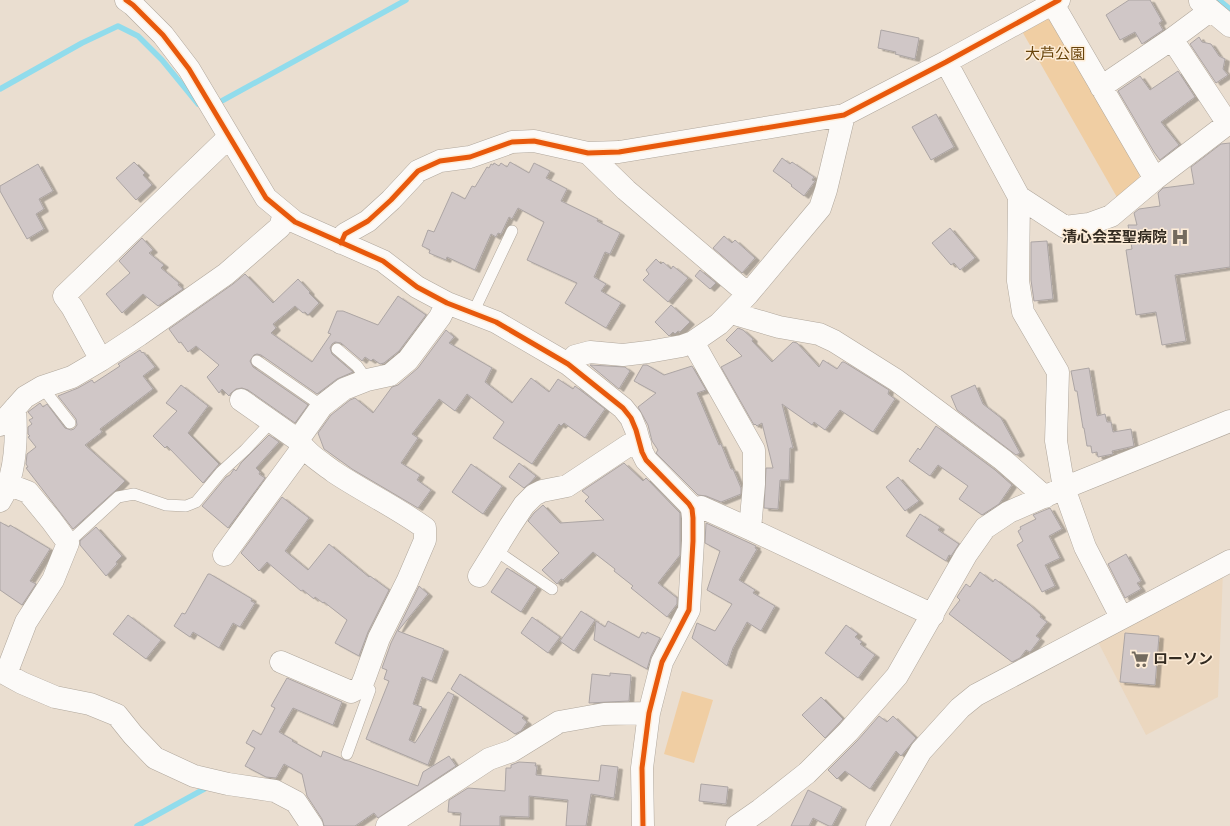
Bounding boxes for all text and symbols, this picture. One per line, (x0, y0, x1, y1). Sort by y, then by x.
park label: 大芦公園 (1025, 45, 1085, 63)
hospital icon: 清心会至聖病院 (1170, 227, 1190, 247)
place label: 清心会至聖病院 (1062, 228, 1167, 246)
supermarket icon: ローソン (1130, 649, 1150, 669)
place label: ローソン (1153, 650, 1213, 668)

